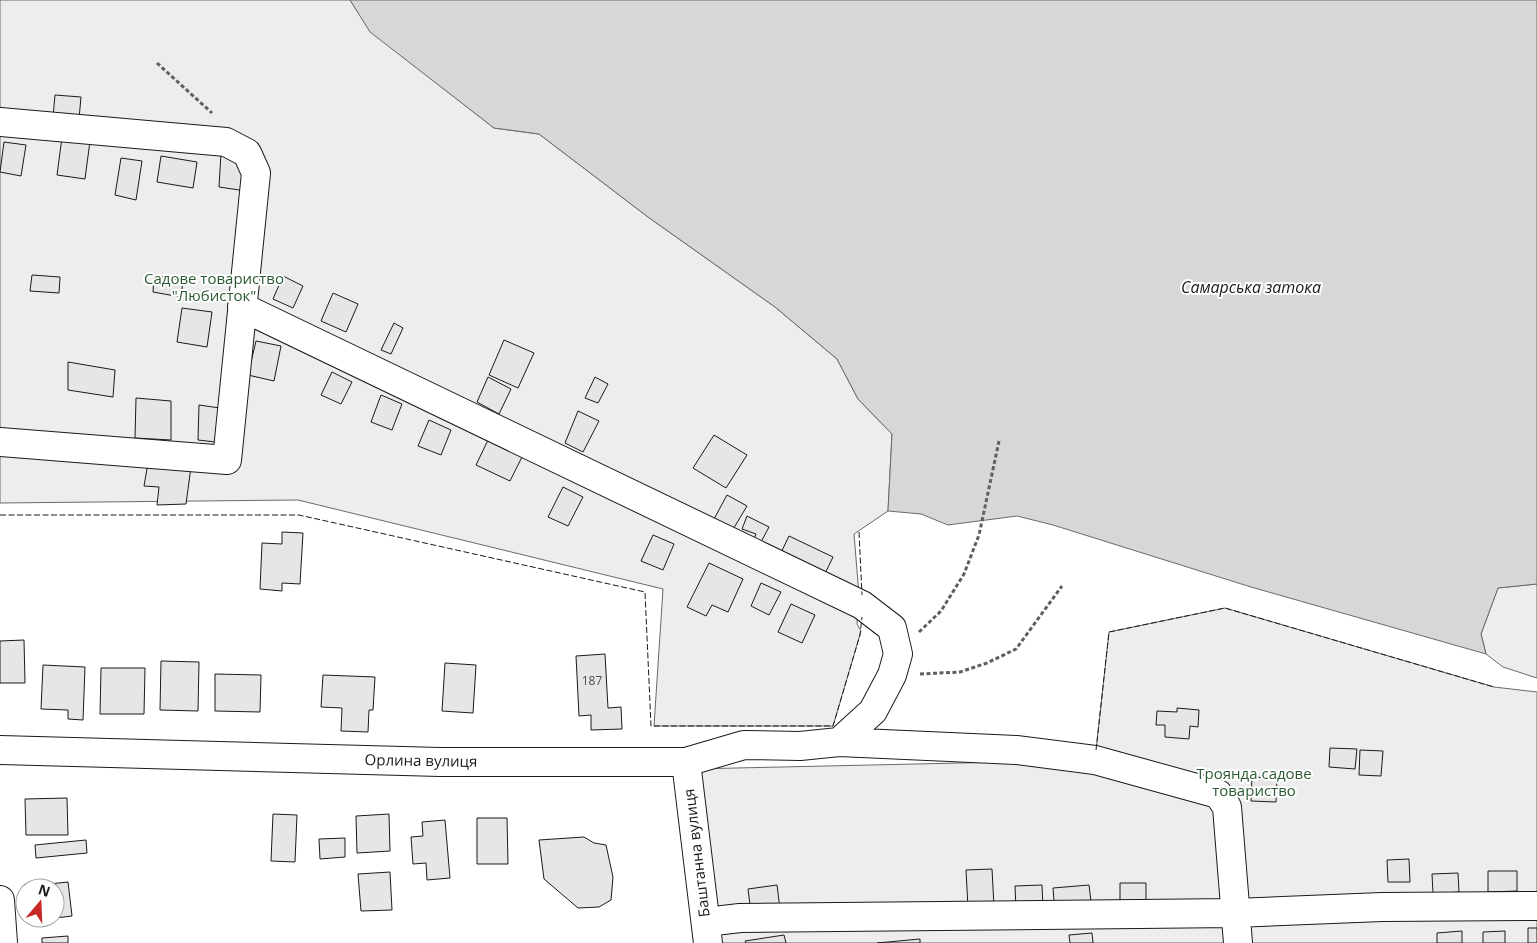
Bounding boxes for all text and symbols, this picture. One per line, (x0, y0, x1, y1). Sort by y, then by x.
park label: Садове товариство "Любисток" (144, 268, 284, 305)
water label: Самарська затока (1181, 276, 1321, 298)
house number: 187 (582, 672, 602, 689)
street label: Орлина вулиця (365, 749, 478, 771)
park label: Троянда садове товариство (1196, 763, 1312, 800)
street label: Баштанна вулиця (678, 788, 714, 919)
north arrow (15, 878, 65, 928)
text: N (36, 879, 53, 901)

